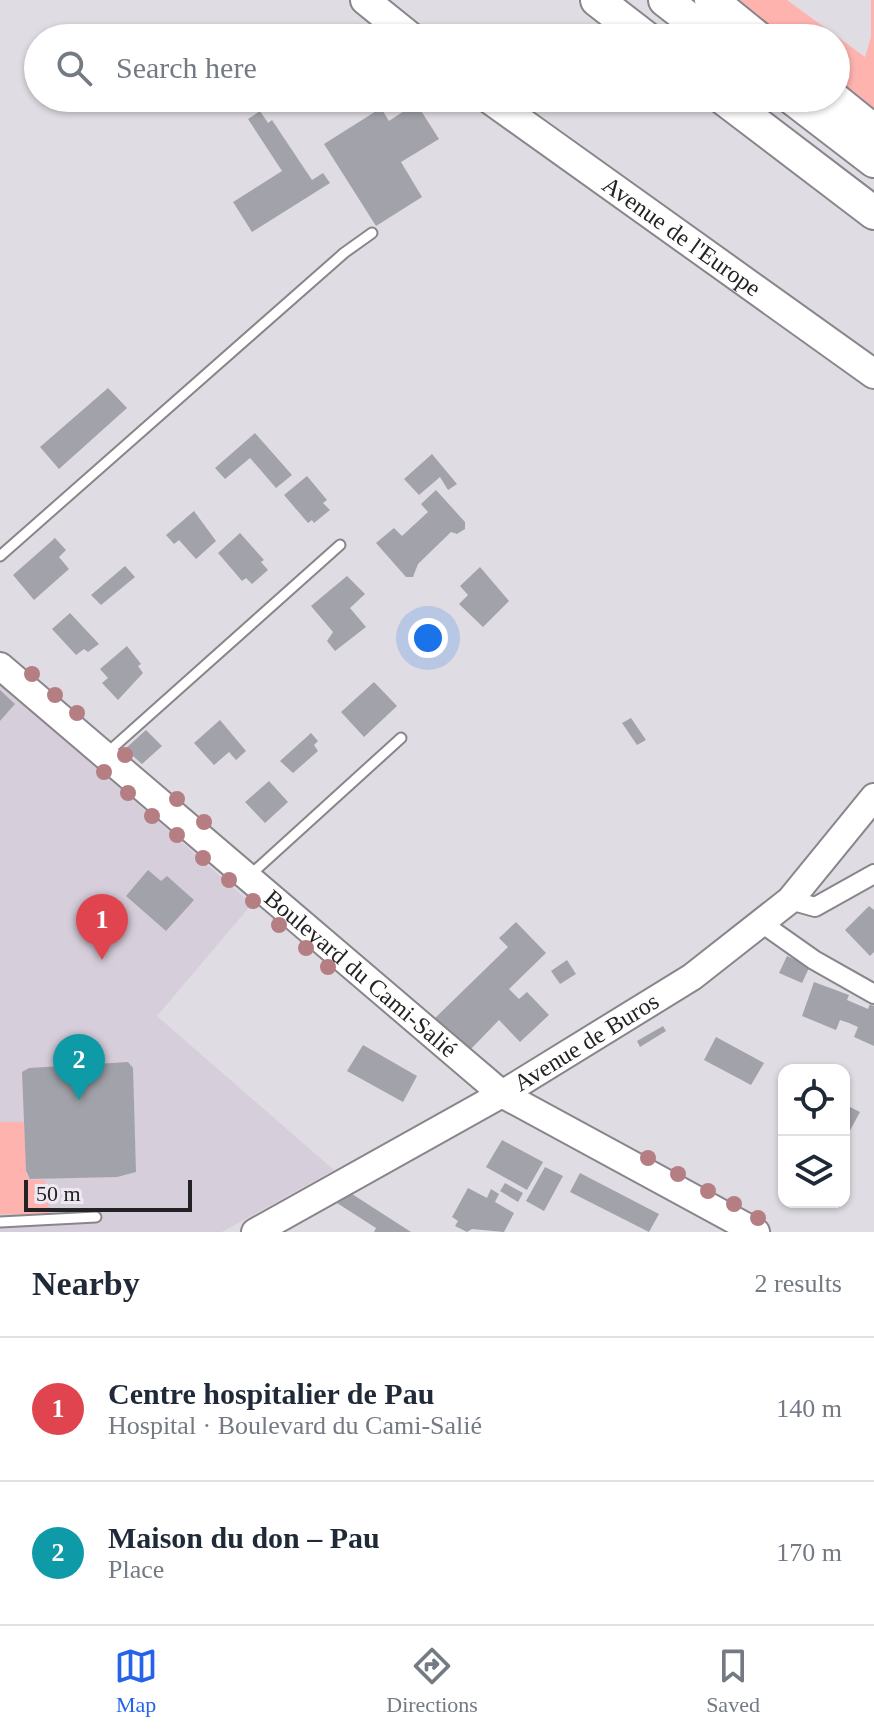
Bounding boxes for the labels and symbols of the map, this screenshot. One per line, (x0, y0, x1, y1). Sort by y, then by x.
street label: Avenue de l'Europe (598, 171, 766, 302)
your location (408, 618, 448, 658)
street label: Boulevard du Cami-Salié (259, 884, 462, 1063)
pin: 1 (76, 894, 128, 960)
street label: Avenue de Buros (509, 988, 663, 1096)
pin: 2 (53, 1034, 105, 1100)
scale bar (24, 1176, 192, 1212)

